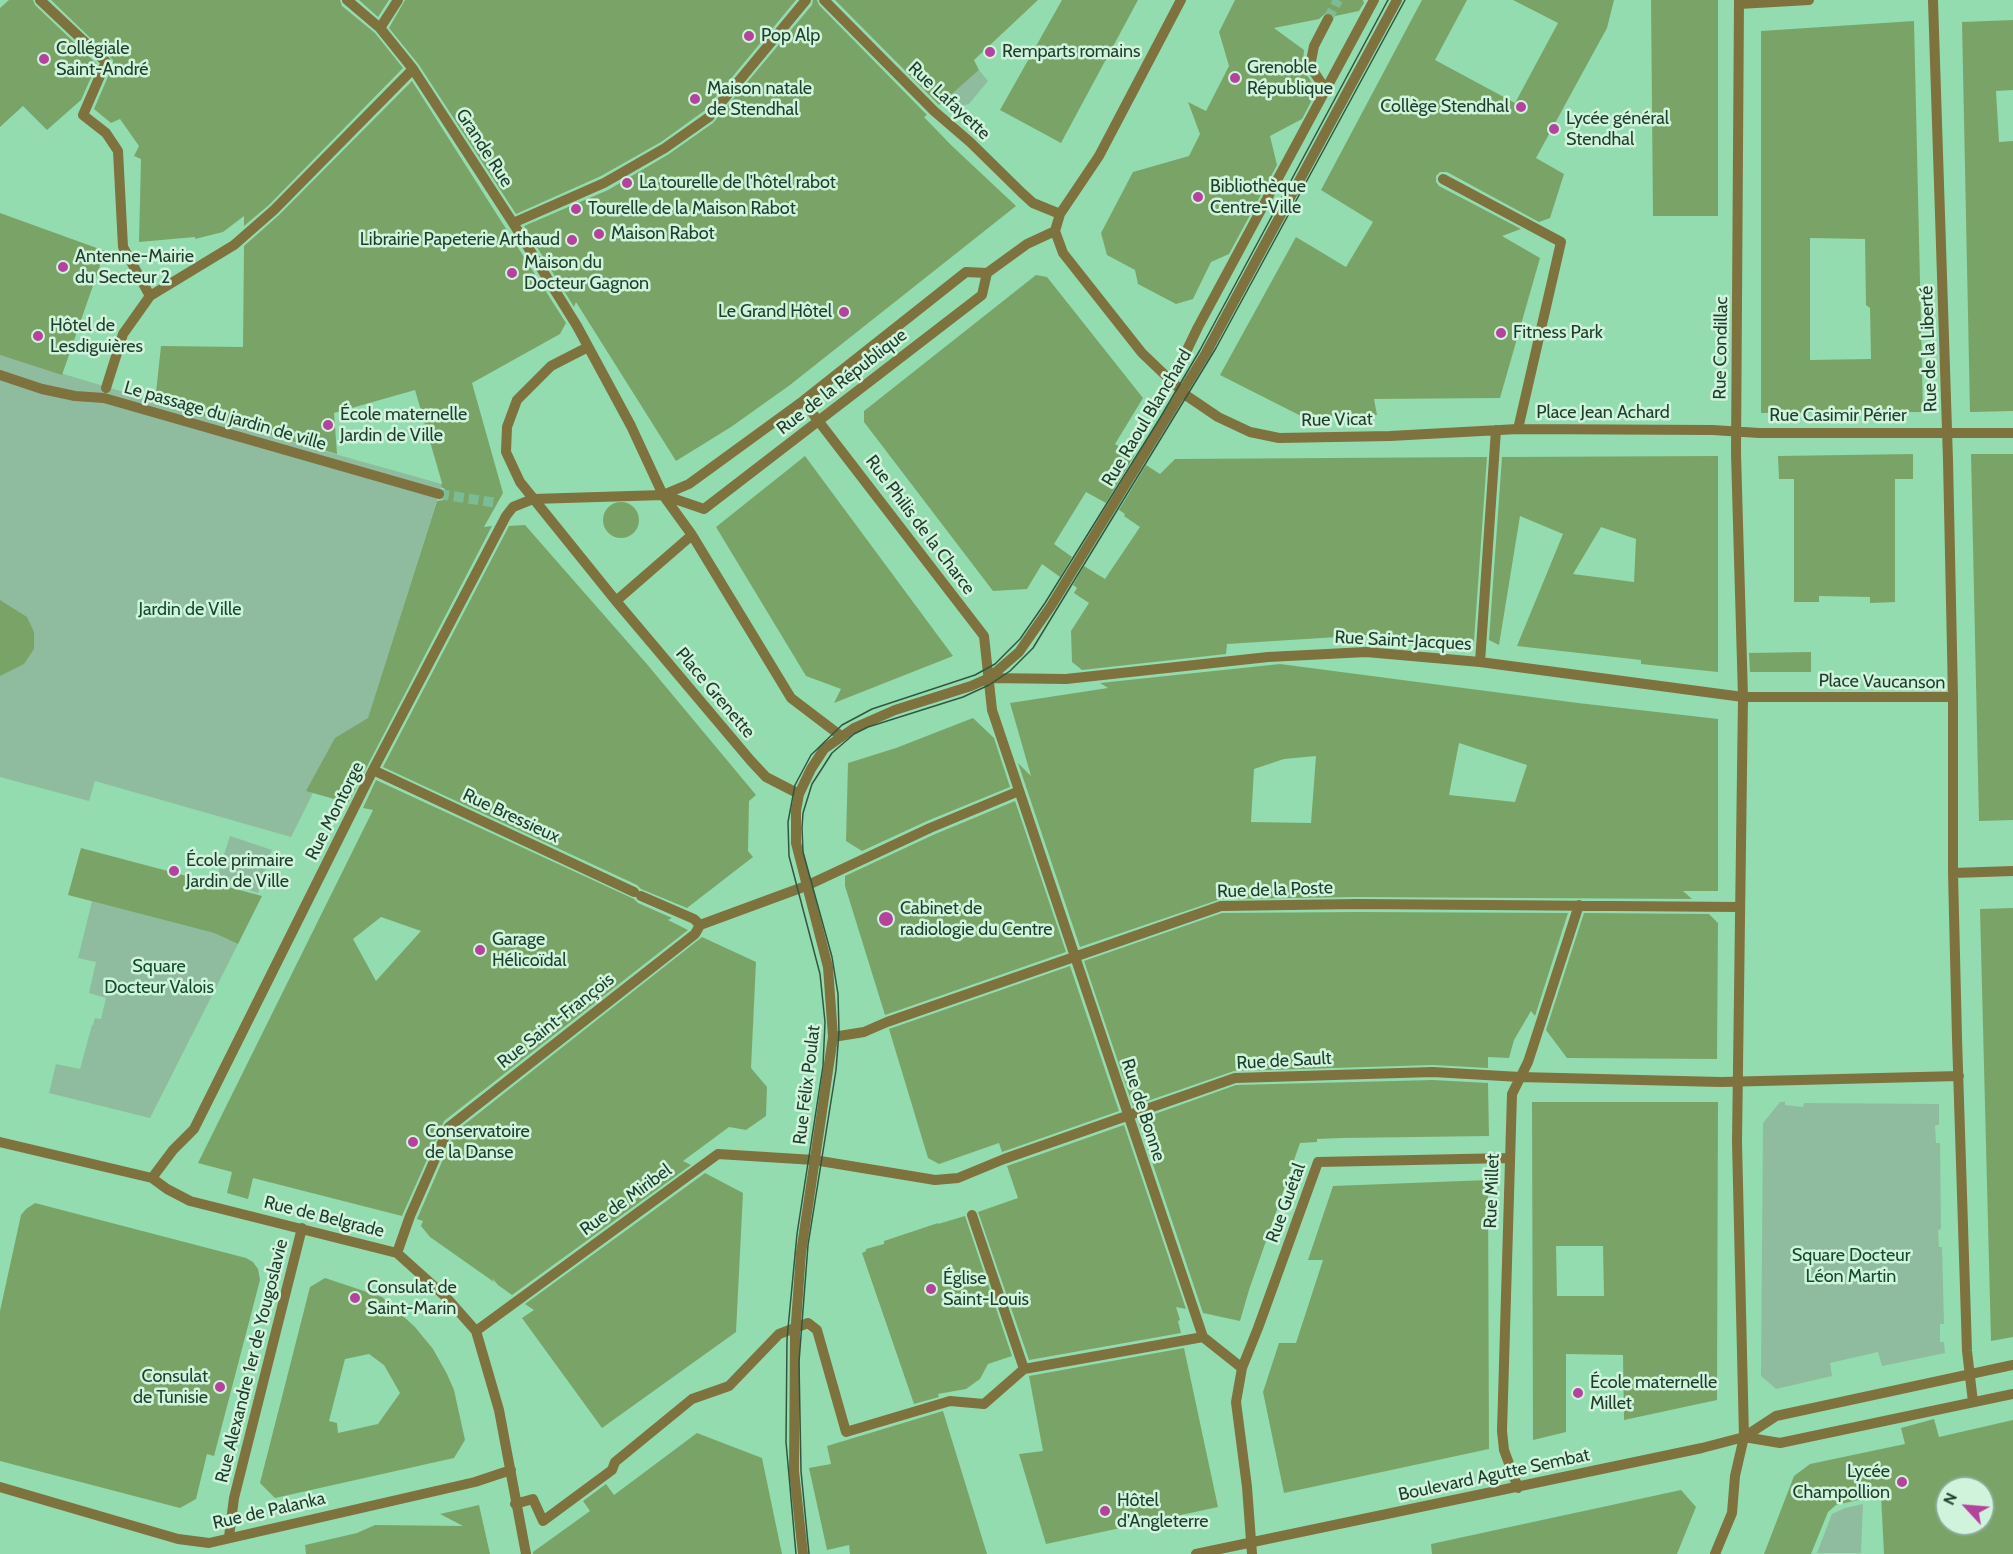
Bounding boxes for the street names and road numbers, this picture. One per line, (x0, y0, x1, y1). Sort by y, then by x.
street label: Rue Lafayette (903, 57, 995, 145)
street label: Grande Rue (451, 105, 517, 191)
street label: Rue de la Liberté (1916, 285, 1942, 413)
street label: Rue Condillac (1709, 296, 1733, 400)
street label: Rue de la République (773, 324, 911, 440)
street label: Rue Raoul Blanchard (1098, 346, 1196, 490)
street label: Le passage du jardin de ville (121, 377, 329, 455)
street label: Place Jean Achard (1536, 402, 1670, 424)
street label: Rue Casimir Périer (1769, 405, 1907, 427)
street label: Rue Vicat (1301, 409, 1373, 431)
street label: Rue Philis de la Charce (860, 451, 980, 599)
street label: Rue Saint-Jacques (1334, 627, 1472, 655)
street label: Place Grenette (671, 643, 759, 743)
street label: Place Vaucanson (1818, 670, 1946, 694)
street label: Rue Montorge (301, 758, 369, 864)
street label: Rue Bressieux (459, 784, 563, 848)
street label: Rue de la Poste (1217, 877, 1333, 903)
street label: Rue Saint-François (493, 969, 619, 1073)
street label: Rue Félix Poulat (789, 1024, 825, 1146)
street label: Rue de Sault (1236, 1048, 1332, 1074)
street label: Rue de Bonne (1116, 1056, 1170, 1164)
street label: Rue Millet (1480, 1153, 1504, 1229)
street label: Rue de Miribel (576, 1160, 676, 1240)
street label: Rue Guétal (1262, 1160, 1310, 1246)
street label: Rue de Belgrade (262, 1192, 386, 1242)
street label: Rue Alexandre 1er de Yougoslavie (211, 1237, 293, 1485)
street label: Boulevard Agutte Sembat (1396, 1444, 1592, 1506)
street label: Rue de Palanka (211, 1488, 327, 1534)

